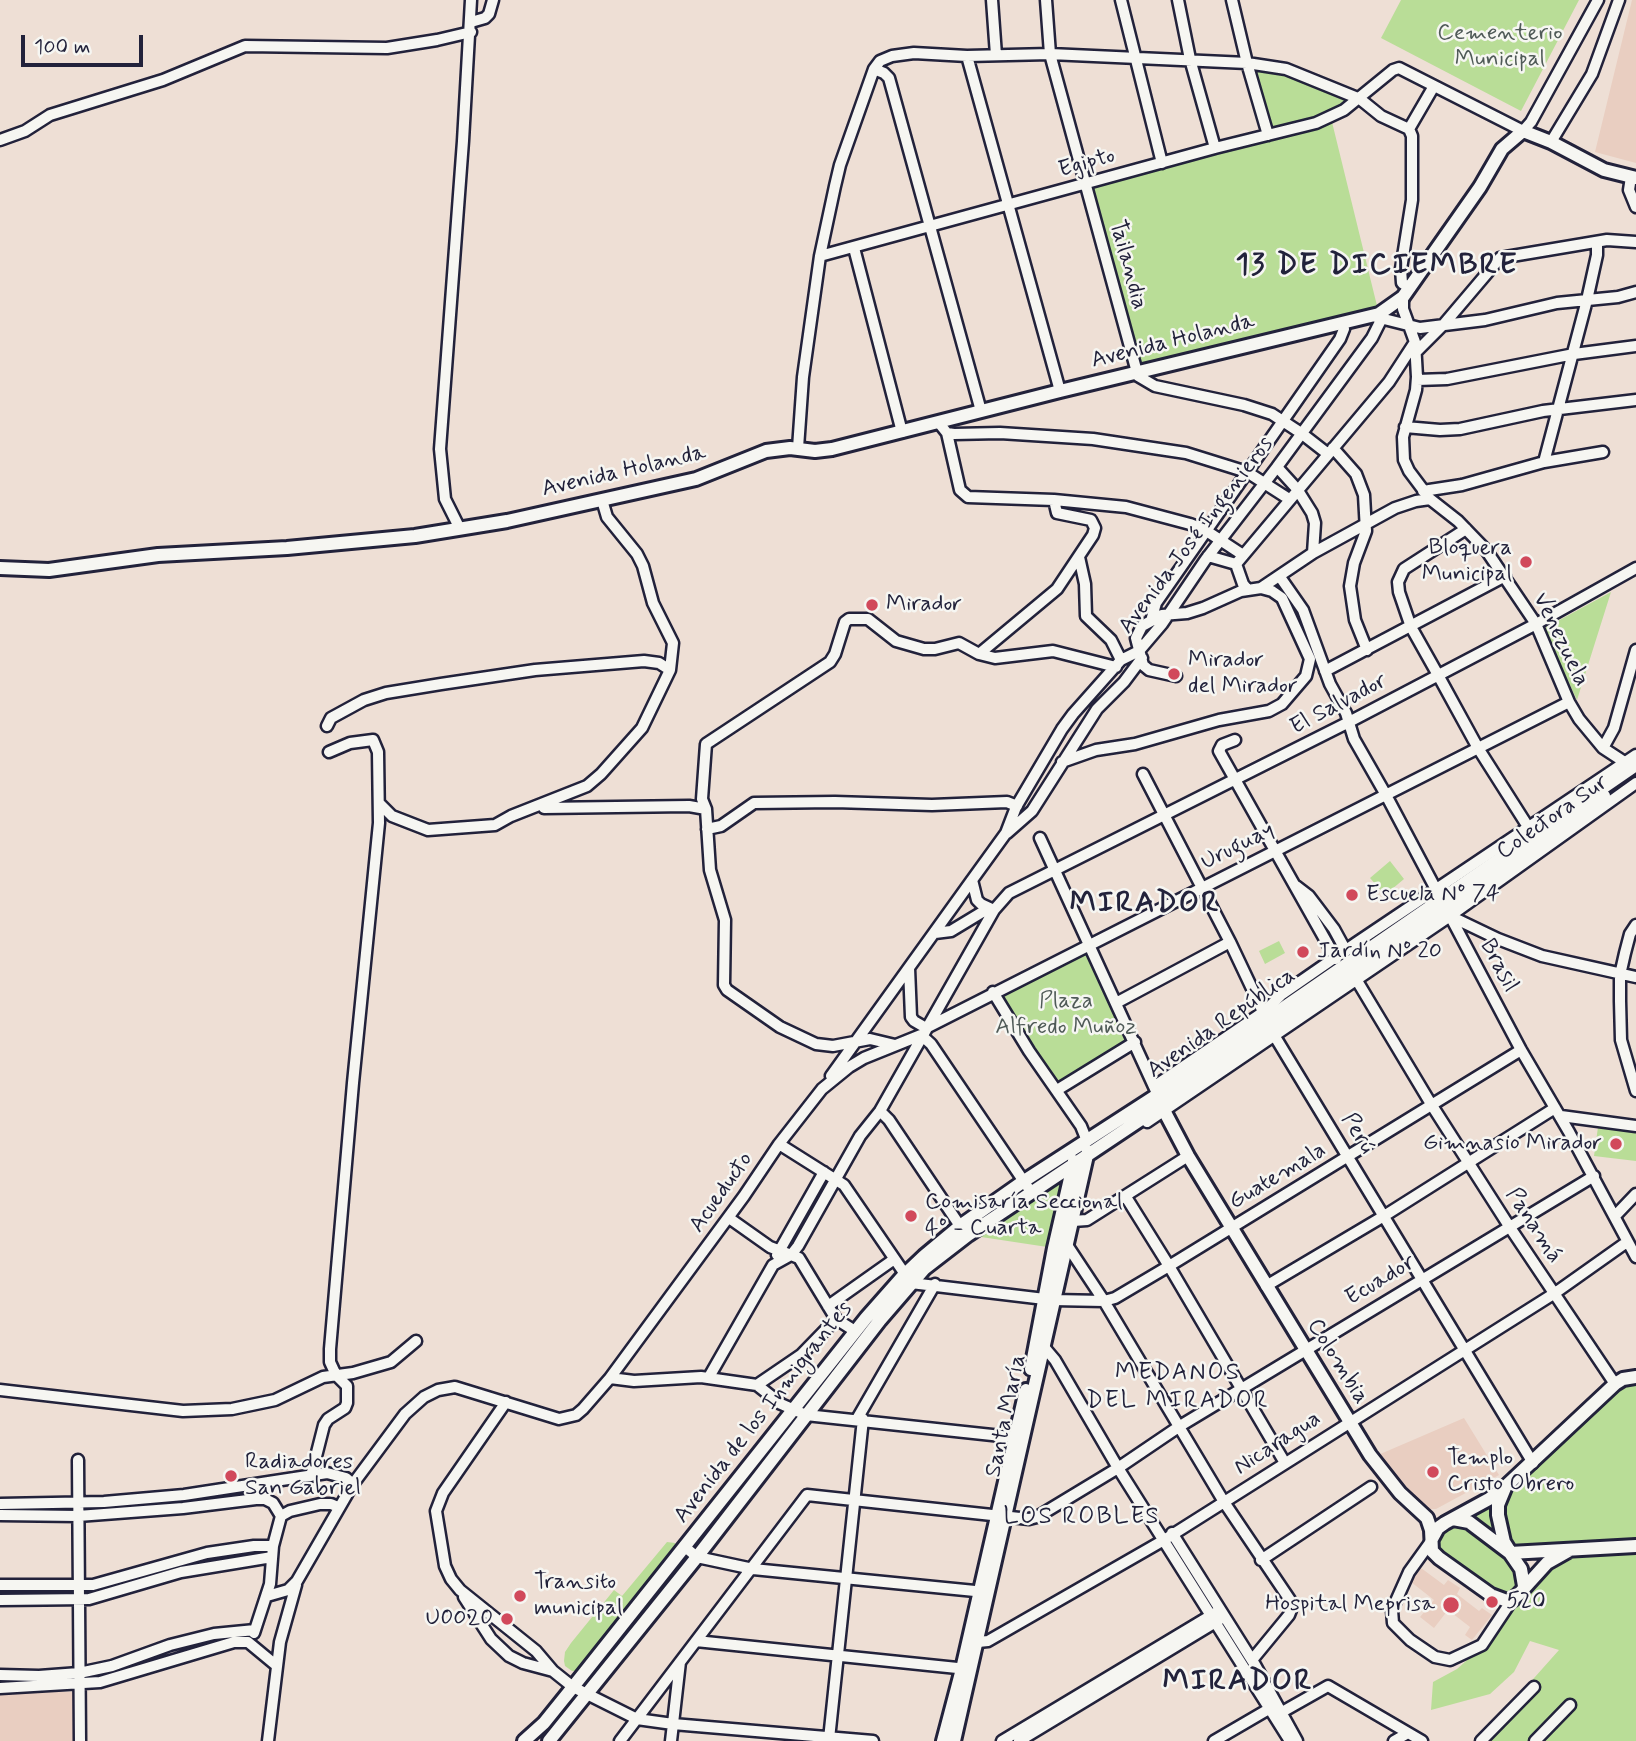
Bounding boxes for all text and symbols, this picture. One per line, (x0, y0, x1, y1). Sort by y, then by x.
park label: Cementerio Municipal (1437, 20, 1563, 74)
scale bar (24, 21, 147, 65)
text: 100 m (34, 33, 90, 61)
street label: Egipto (1056, 143, 1118, 185)
street label: Tailandia (1102, 217, 1152, 313)
district label: 13 DE DICIEMBRE (1240, 249, 1514, 285)
street label: Avenida Holanda (1088, 308, 1258, 376)
street label: Avenida José Ingenieros (1114, 432, 1280, 640)
street label: Avenida Holanda (539, 440, 709, 504)
place label: Bloquera Municipal (1422, 535, 1512, 589)
marker: Bloquera Municipal (1518, 554, 1534, 570)
street label: Venezuela (1526, 589, 1594, 691)
place label: Mirador (886, 591, 962, 619)
marker: Mirador (864, 597, 880, 613)
place label: Mirador del Mirador (1188, 647, 1298, 701)
marker: Mirador del Mirador (1166, 666, 1182, 682)
street label: El Salvador (1286, 668, 1392, 742)
street label: Colectora Sur (1492, 770, 1614, 866)
street label: Uruguay (1197, 817, 1279, 877)
place label: Escuela Nº 74 (1366, 881, 1500, 909)
district label: MIRADOR (1071, 887, 1219, 923)
marker: Escuela Nº 74 (1344, 887, 1360, 903)
street label: Brasil (1473, 935, 1523, 997)
place label: Jardín Nº 20 (1317, 938, 1442, 966)
marker: Jardín Nº 20 (1295, 944, 1311, 960)
street label: Avenida República (1143, 963, 1301, 1085)
park label: Plaza Alfredo Muñoz (995, 988, 1137, 1042)
street label: Perú (1334, 1108, 1380, 1160)
place label: Gimnasio Mirador (1423, 1130, 1602, 1158)
marker: Gimnasio Mirador (1608, 1136, 1624, 1152)
street label: Guatemala (1224, 1137, 1332, 1217)
street label: Acueducto (684, 1147, 760, 1239)
street label: Panamá (1498, 1183, 1568, 1269)
place label: Comisaría Seccional 4º - Cuarta (925, 1189, 1123, 1243)
marker: Comisaría Seccional 4º - Cuarta (903, 1208, 919, 1224)
street label: Ecuador (1341, 1249, 1421, 1313)
street label: Avenida de los Inmigrantes (669, 1297, 859, 1529)
street label: Colombia (1300, 1314, 1374, 1410)
street label: Santa María (981, 1352, 1033, 1480)
district label: MEDANOS DEL MIRADOR (1089, 1360, 1267, 1416)
street label: Nicaragua (1230, 1406, 1326, 1482)
place label: Templo Cristo Obrero (1447, 1445, 1574, 1499)
place label: Radiadores San Gabriel (245, 1449, 361, 1503)
marker: Templo Cristo Obrero (1425, 1464, 1441, 1480)
marker: Radiadores San Gabriel (223, 1468, 239, 1484)
district label: LOS ROBLES (1004, 1504, 1160, 1532)
place label: Transito municipal (534, 1569, 623, 1623)
marker: Transito municipal (512, 1588, 528, 1604)
place label: 520 (1506, 1588, 1546, 1616)
place label: Hospital Meprisa (1265, 1591, 1435, 1619)
marker: 520 (1484, 1594, 1500, 1610)
marker: Hospital Meprisa (1441, 1595, 1461, 1615)
place label: U0020 (425, 1605, 493, 1633)
marker: U0020 (499, 1611, 515, 1627)
district label: MIRADOR (1164, 1665, 1312, 1701)

